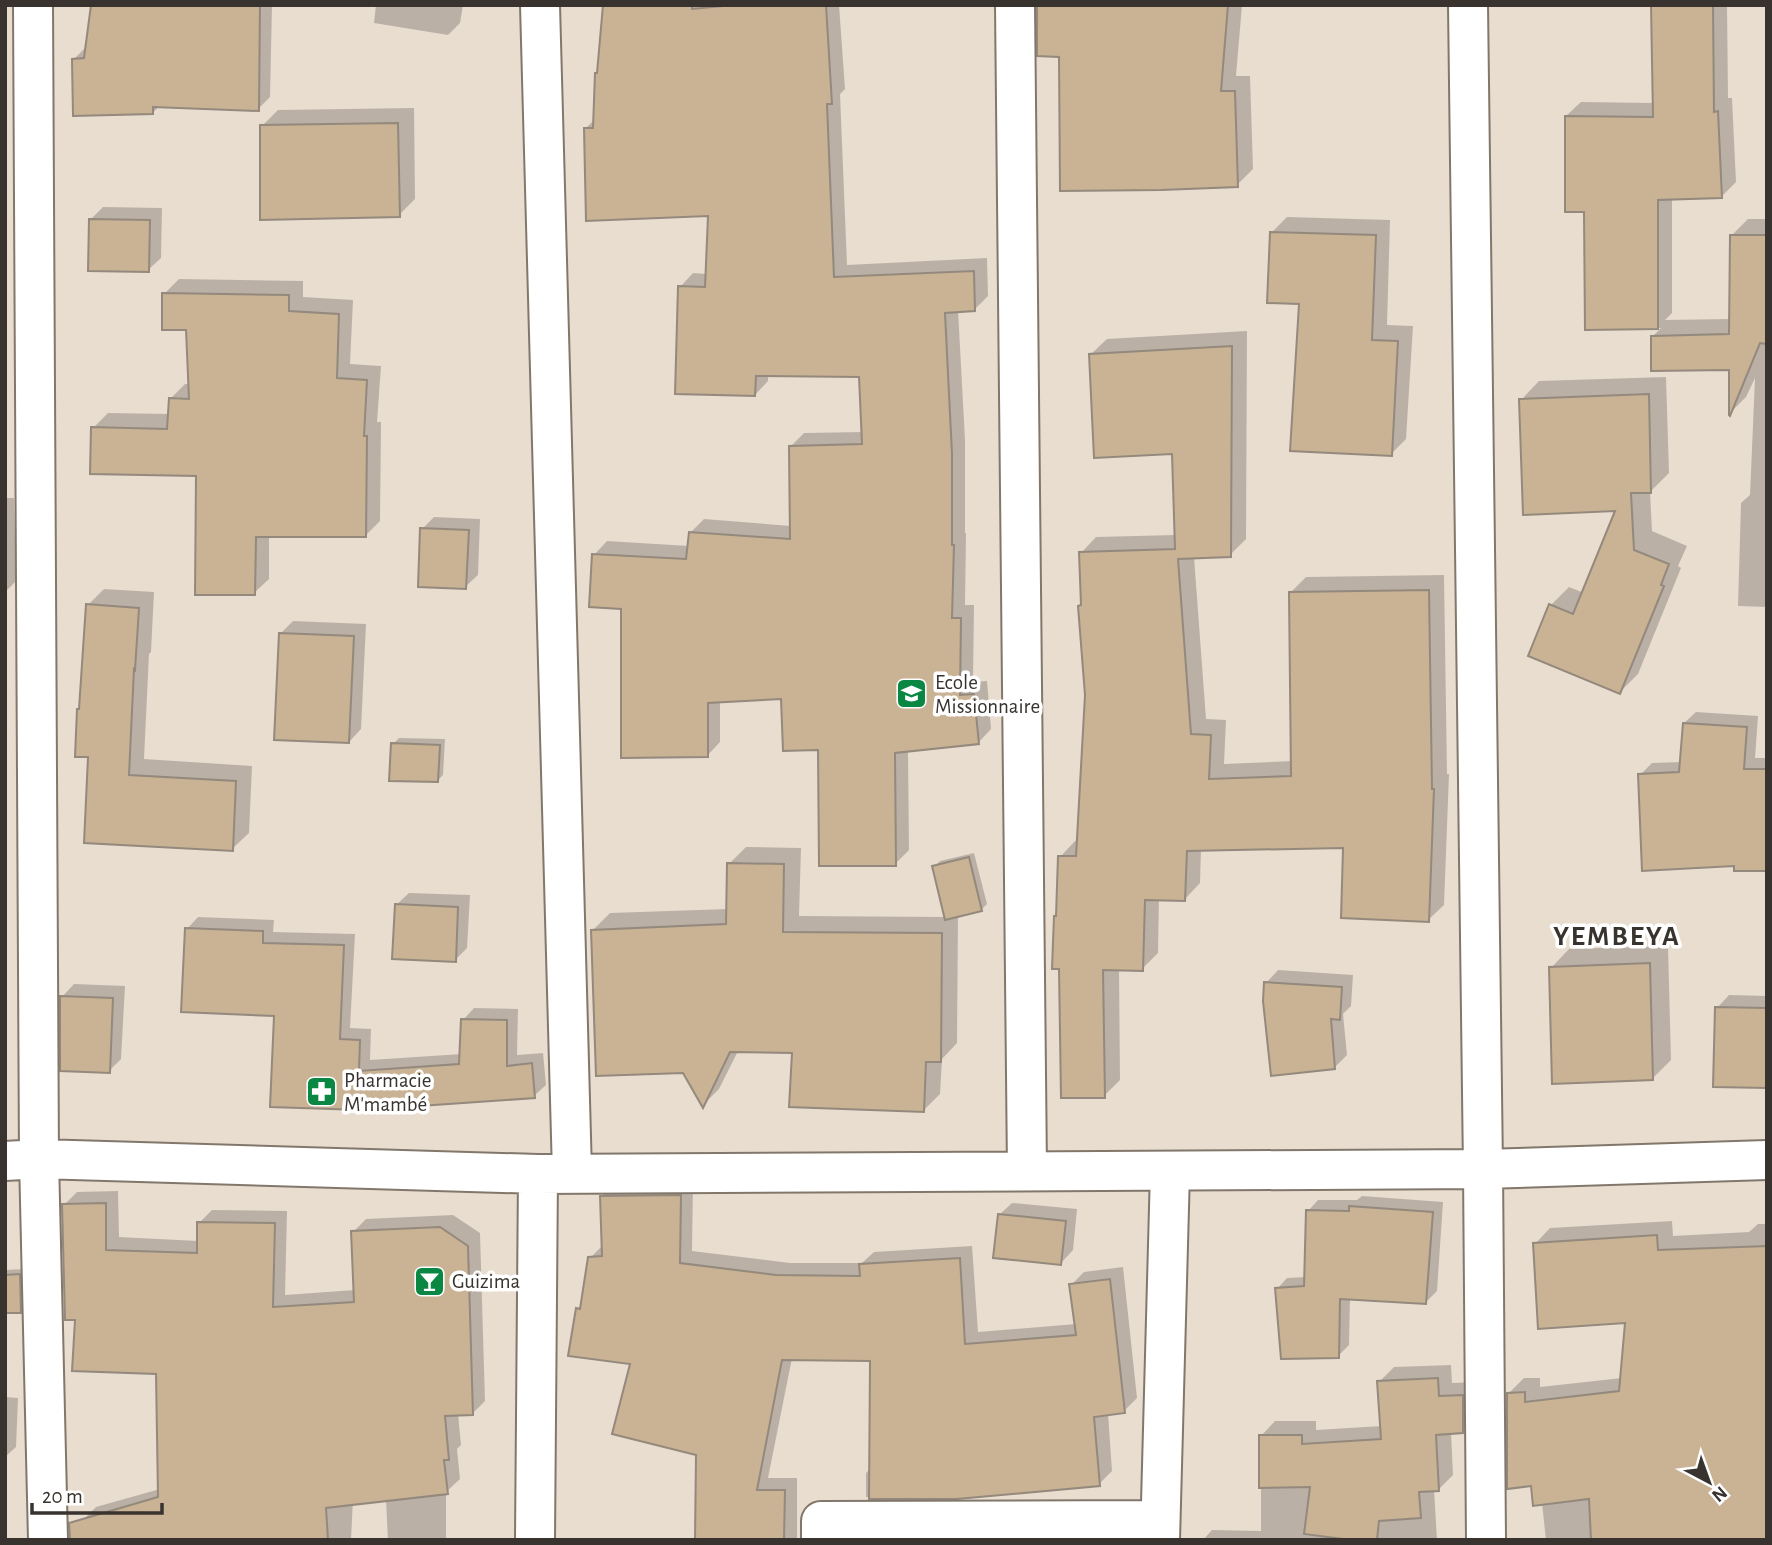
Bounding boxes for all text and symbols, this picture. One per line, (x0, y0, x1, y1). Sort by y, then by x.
place label: Ecole Missionnaire (935, 672, 1040, 717)
school or university icon: Ecole Missionnaire (895, 677, 929, 711)
district label: YEMBEYA (1553, 923, 1681, 951)
place label: Pharmacie M'mambé (344, 1070, 431, 1115)
pharmacy icon: Pharmacie M'mambé (304, 1075, 338, 1109)
bar icon: Guizima (412, 1264, 446, 1298)
place label: Guizima (452, 1271, 521, 1292)
north arrow (1674, 1447, 1744, 1517)
scale bar (32, 1472, 161, 1516)
text: N (1708, 1482, 1730, 1505)
text: 20 m (42, 1486, 83, 1507)

